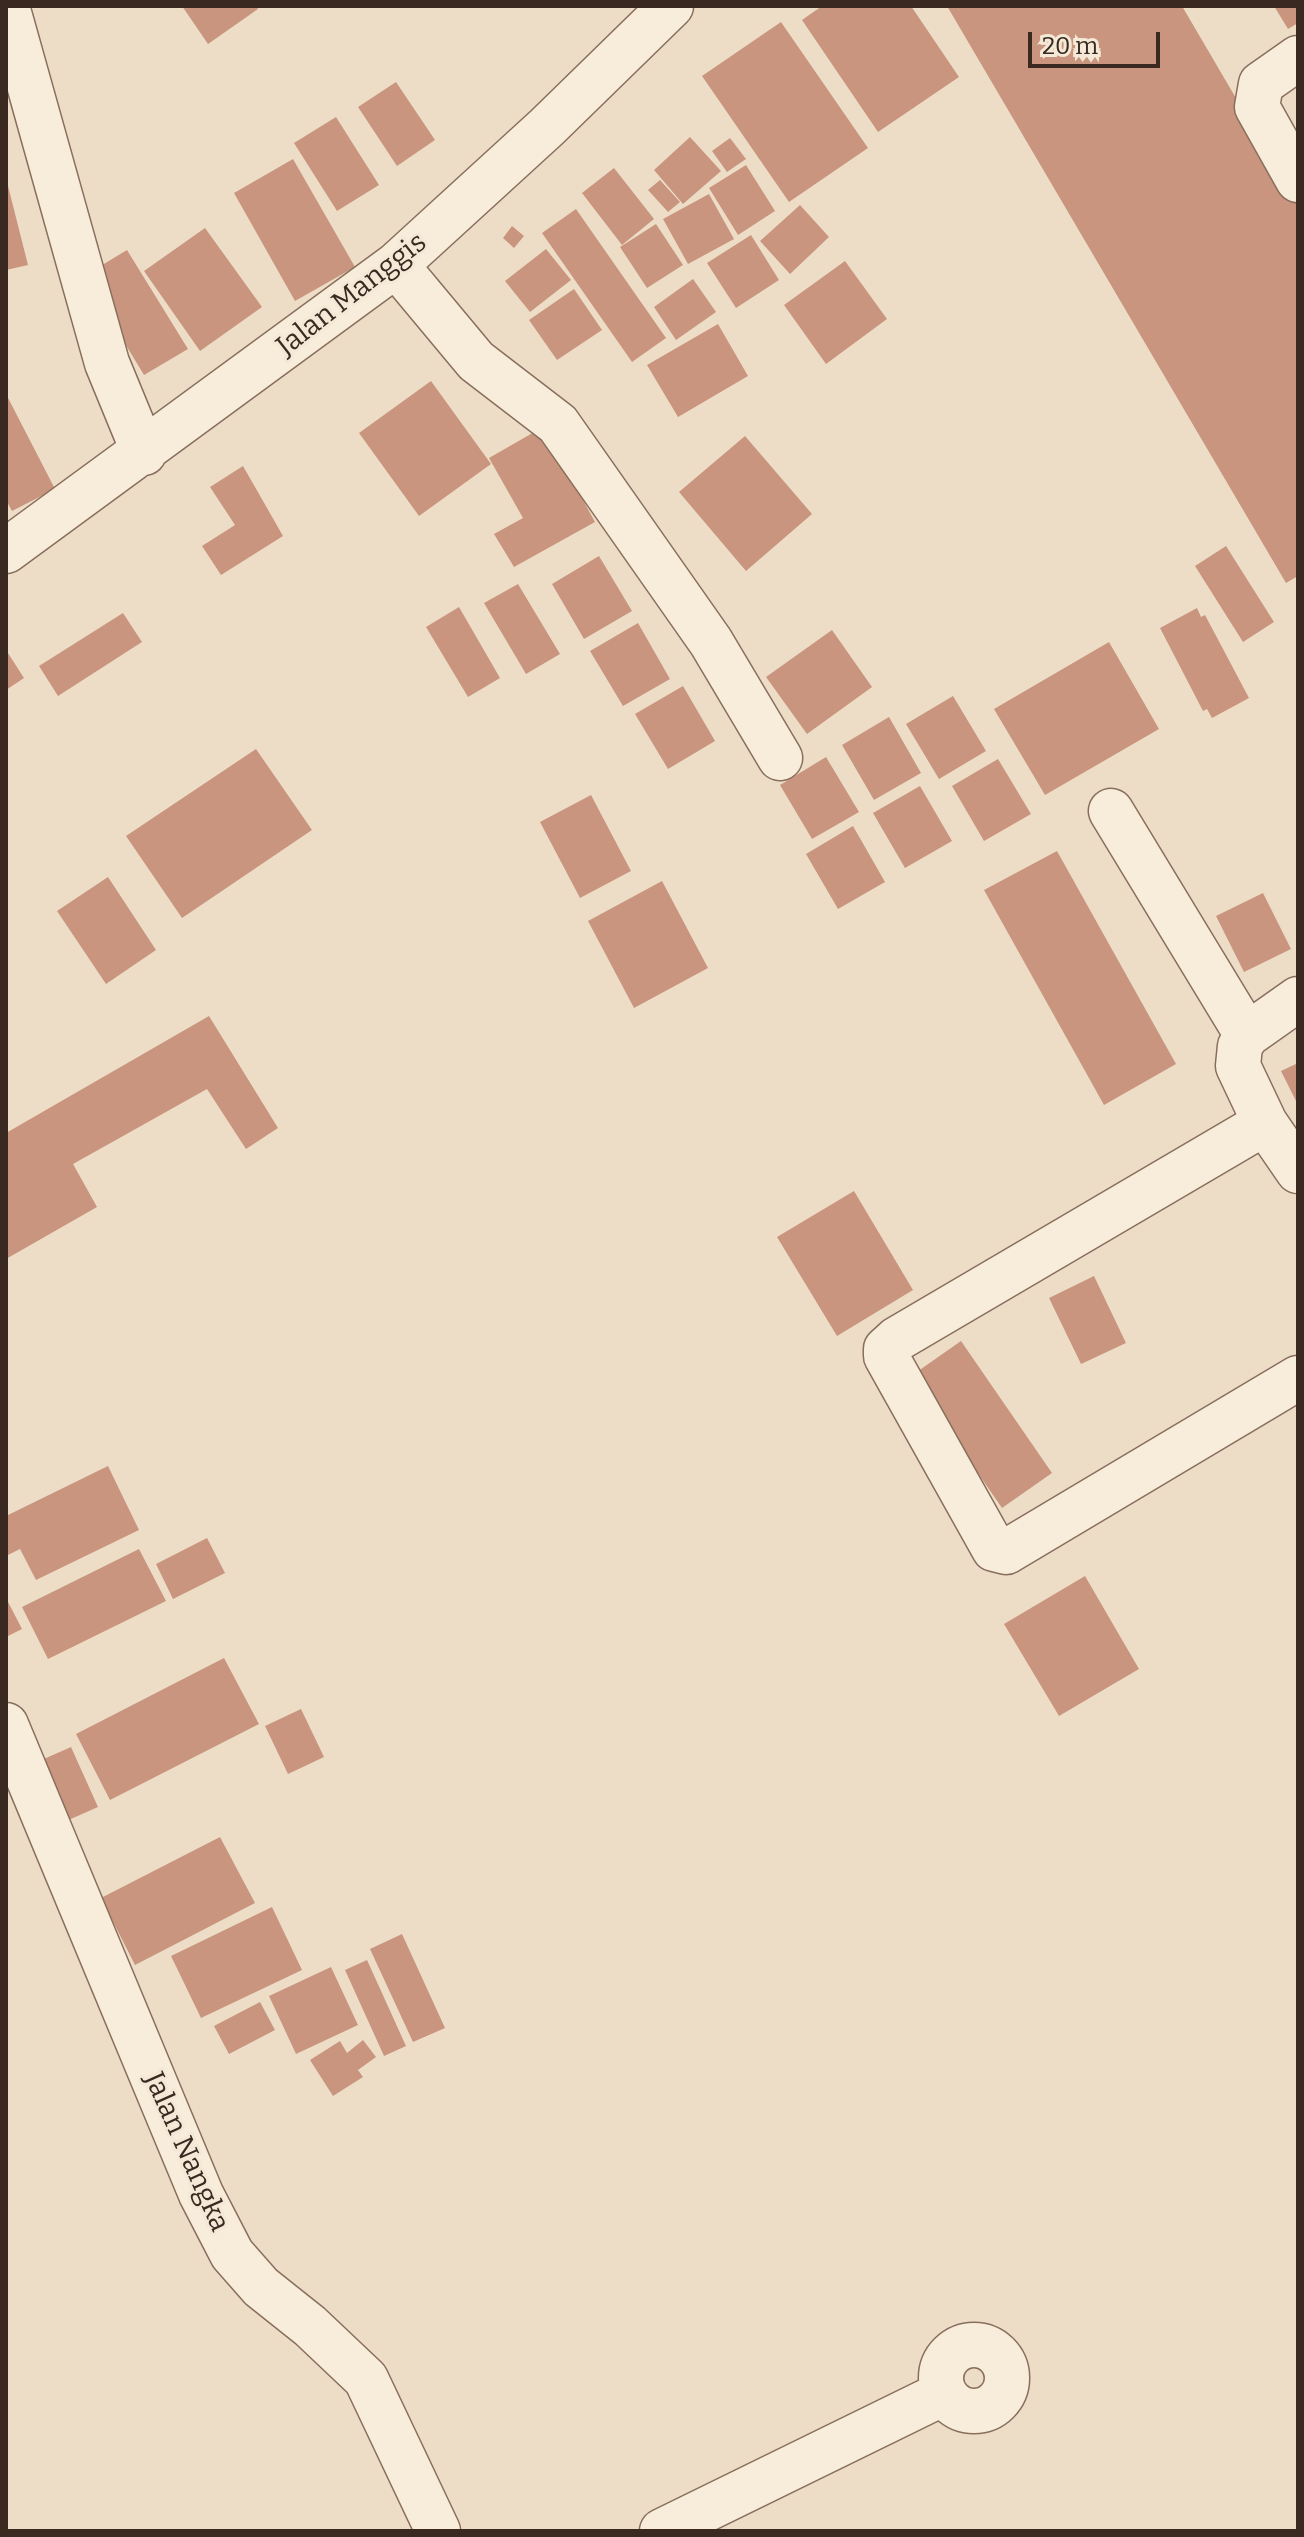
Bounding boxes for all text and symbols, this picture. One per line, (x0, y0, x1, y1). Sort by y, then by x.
scale bar (1032, 16, 1164, 66)
text: 20 m (1042, 32, 1098, 60)
street label: Jalan Manggis (270, 226, 434, 364)
street label: Jalan Nangka (136, 2067, 236, 2237)

